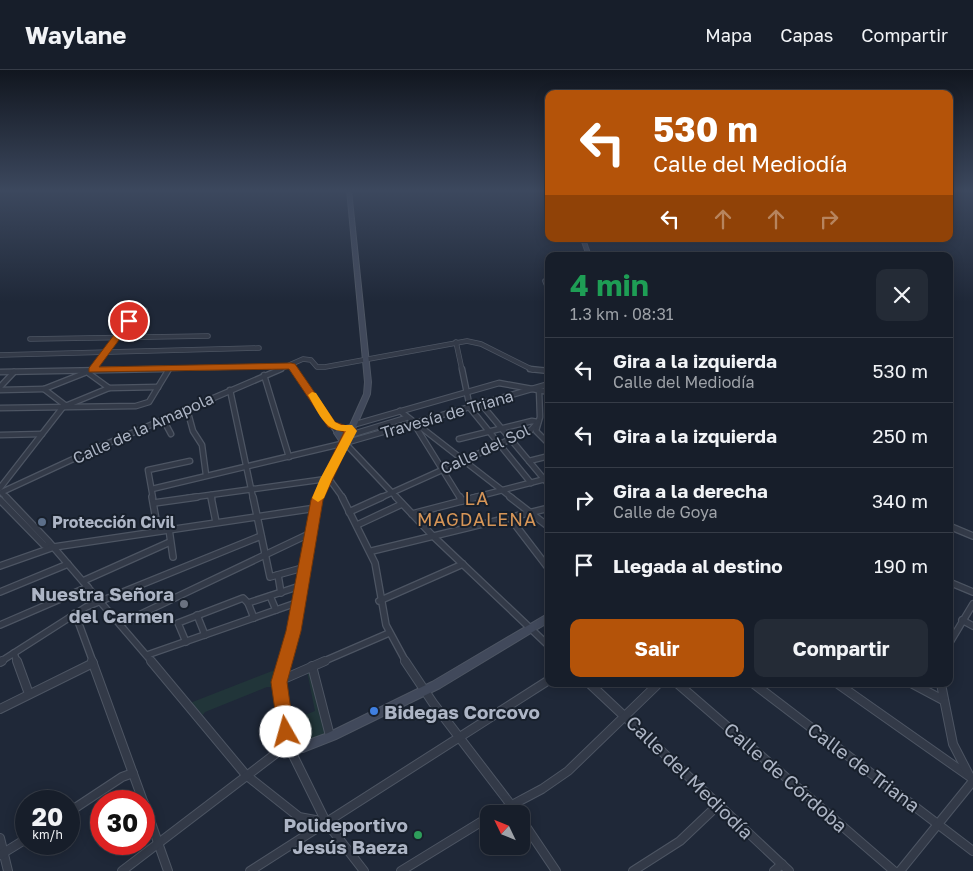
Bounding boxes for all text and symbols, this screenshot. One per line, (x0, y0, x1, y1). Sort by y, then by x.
text: Waylane (25, 20, 126, 49)
text: Mapa (705, 24, 752, 46)
text: Capas (780, 24, 833, 46)
text: Compartir (861, 24, 948, 46)
text: 530 m (653, 108, 758, 150)
icon: left (570, 110, 635, 175)
text: Calle del Mediodía (653, 150, 848, 177)
icon: left (656, 205, 684, 233)
icon: ahead (709, 205, 737, 233)
icon: ahead (762, 205, 790, 233)
icon: right (815, 205, 843, 233)
text: 4 min (570, 267, 649, 303)
button: close (876, 269, 928, 321)
pin (108, 300, 150, 342)
text: 1.3 km · 08:31 (570, 304, 674, 324)
icon: arrive (115, 307, 143, 335)
text: Gira a la izquierda (613, 349, 777, 372)
icon: left (570, 356, 598, 384)
text: 530 m (873, 359, 928, 382)
text: Calle del Mediodía (613, 372, 754, 392)
street label: Travesía de Triana (378, 385, 516, 443)
street label: Calle de la Amapola (69, 388, 217, 468)
street label: Calle del Sol (437, 420, 533, 478)
icon: left (570, 421, 598, 449)
text: Gira a la izquierda (613, 424, 777, 447)
text: 250 m (873, 424, 928, 447)
text: Gira a la derecha (613, 479, 768, 502)
icon: right (570, 486, 598, 514)
district label: LA MAGDALENA (417, 487, 537, 530)
text: 340 m (872, 489, 928, 512)
text: Calle de Goya (613, 502, 717, 522)
place label: Protección Civil (52, 512, 176, 532)
marker: Protección Civil (36, 516, 48, 528)
icon: arrive (570, 551, 598, 579)
text: Llegada al destino (613, 554, 783, 577)
text: 190 m (874, 554, 928, 577)
place label: Nuestra Señora del Carmen (31, 582, 174, 627)
marker: Nuestra Señora del Carmen (178, 598, 190, 610)
button: Salir (570, 619, 744, 677)
button: Compartir (754, 619, 928, 677)
place label: Bidegas Corcovo (384, 700, 540, 723)
position arrow (259, 705, 311, 757)
marker: Bidegas Corcovo (368, 705, 380, 717)
street label: Calle del Mediodía (622, 710, 758, 844)
street label: Calle de Córdoba (720, 717, 852, 837)
street label: Calle de Triana (803, 717, 925, 817)
speed limit sign: 30 (90, 790, 155, 855)
text: 20 (32, 801, 63, 832)
north arrow (480, 805, 530, 855)
map controls (480, 805, 530, 855)
place label: Polideportivo Jesús Baeza (283, 813, 408, 858)
text: km/h (32, 827, 63, 842)
marker: Polideportivo Jesús Baeza (412, 829, 424, 841)

